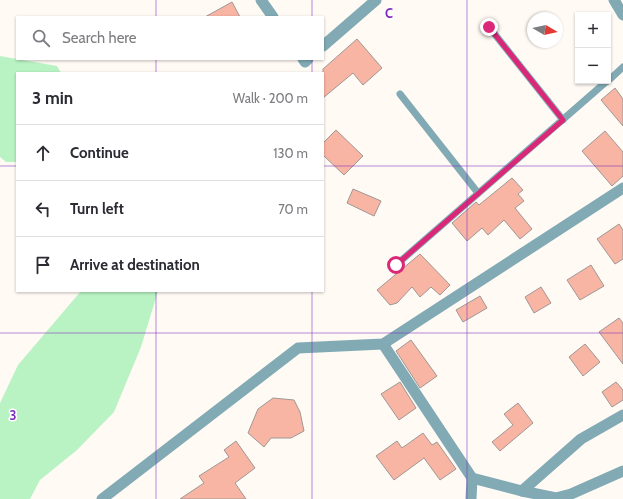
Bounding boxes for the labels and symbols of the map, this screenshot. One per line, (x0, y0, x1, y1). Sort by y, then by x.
text: C (385, 5, 393, 21)
north arrow (527, 12, 563, 48)
route end (480, 18, 498, 36)
route start (387, 256, 405, 274)
text: 3 (9, 407, 17, 423)

